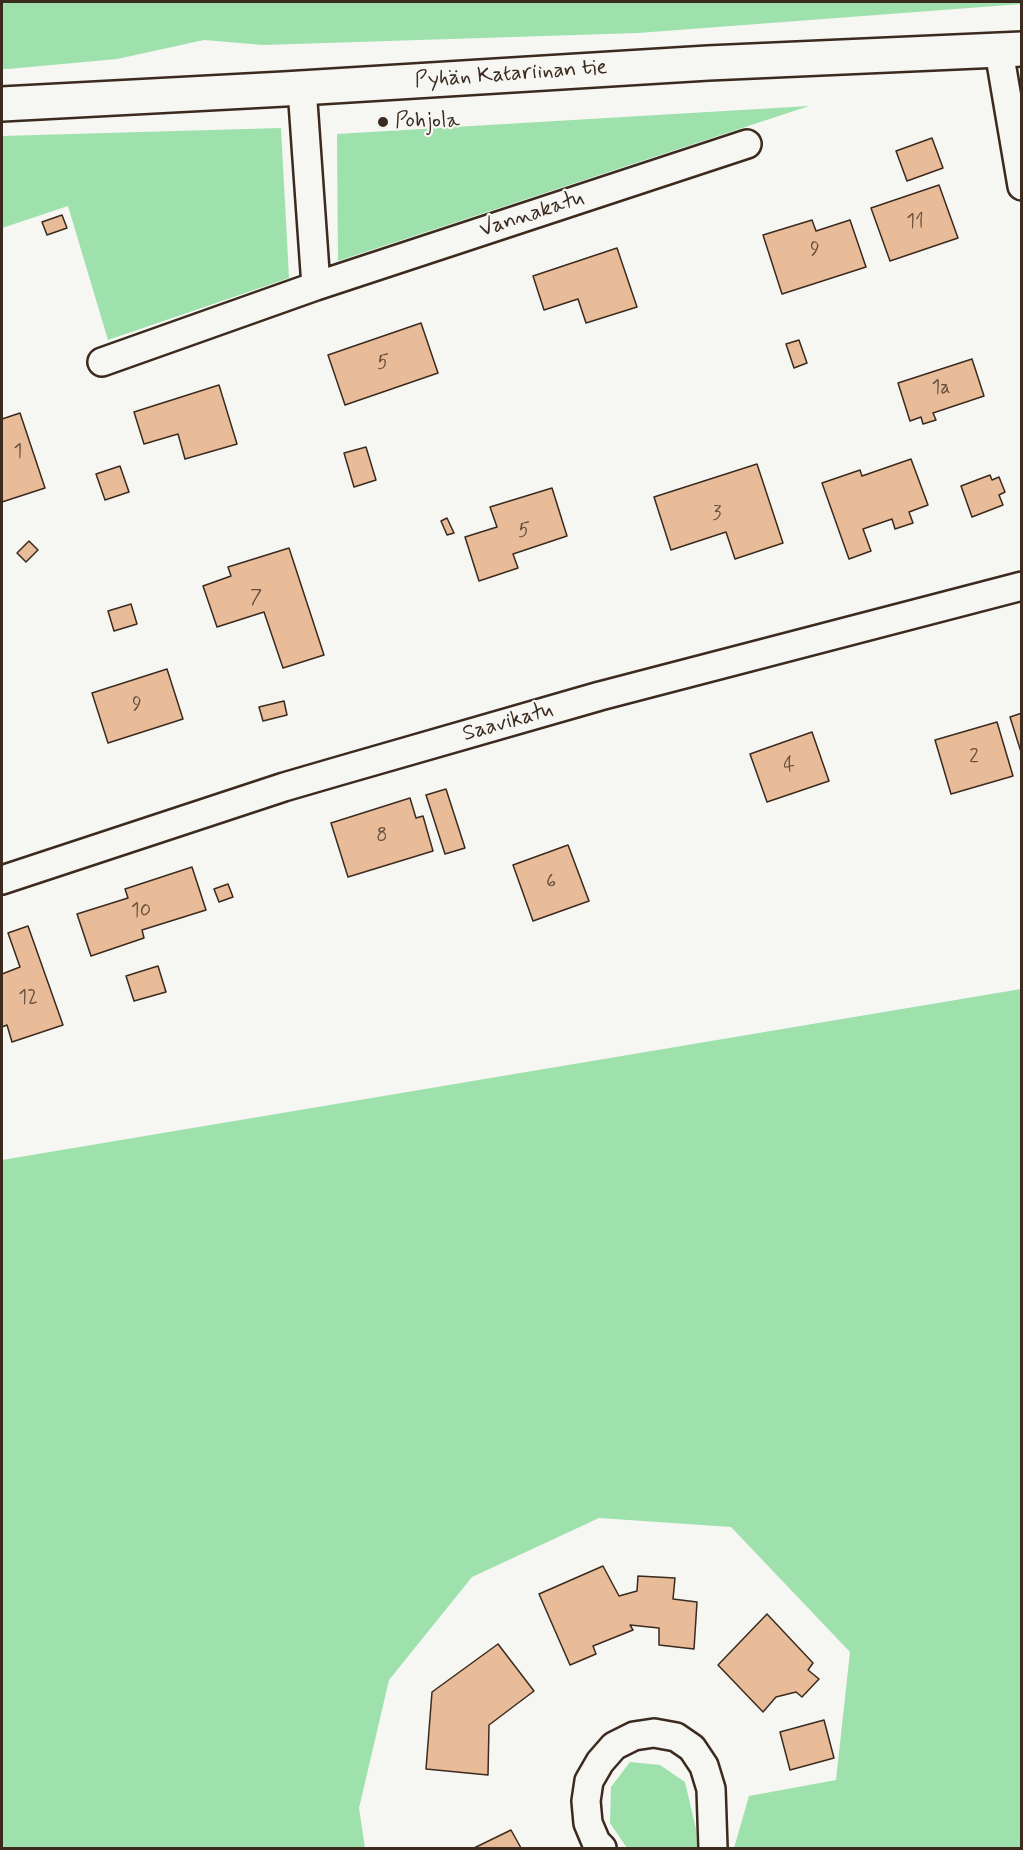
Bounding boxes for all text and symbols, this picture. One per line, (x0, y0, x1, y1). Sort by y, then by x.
street label: Pyhän Katariinan tie (414, 55, 608, 95)
place label: Pohjola (395, 109, 460, 135)
marker: Pohjola (376, 115, 390, 129)
street label: Vannakatu (476, 186, 588, 244)
house number: 11 (906, 211, 924, 235)
house number: 9 (810, 239, 820, 263)
house number: 5 (377, 352, 389, 376)
house number: 1a (931, 377, 951, 401)
house number: 1 (14, 441, 22, 465)
house number: 3 (712, 503, 722, 527)
house number: 5 (518, 520, 530, 544)
house number: 7 (250, 587, 262, 611)
house number: 9 (132, 694, 142, 718)
street label: Saavikatu (460, 698, 556, 748)
house number: 2 (969, 746, 979, 770)
house number: 4 (783, 755, 795, 779)
house number: 8 (376, 825, 388, 849)
house number: 6 (546, 871, 556, 895)
house number: 10 (131, 900, 151, 924)
house number: 12 (18, 987, 38, 1011)

